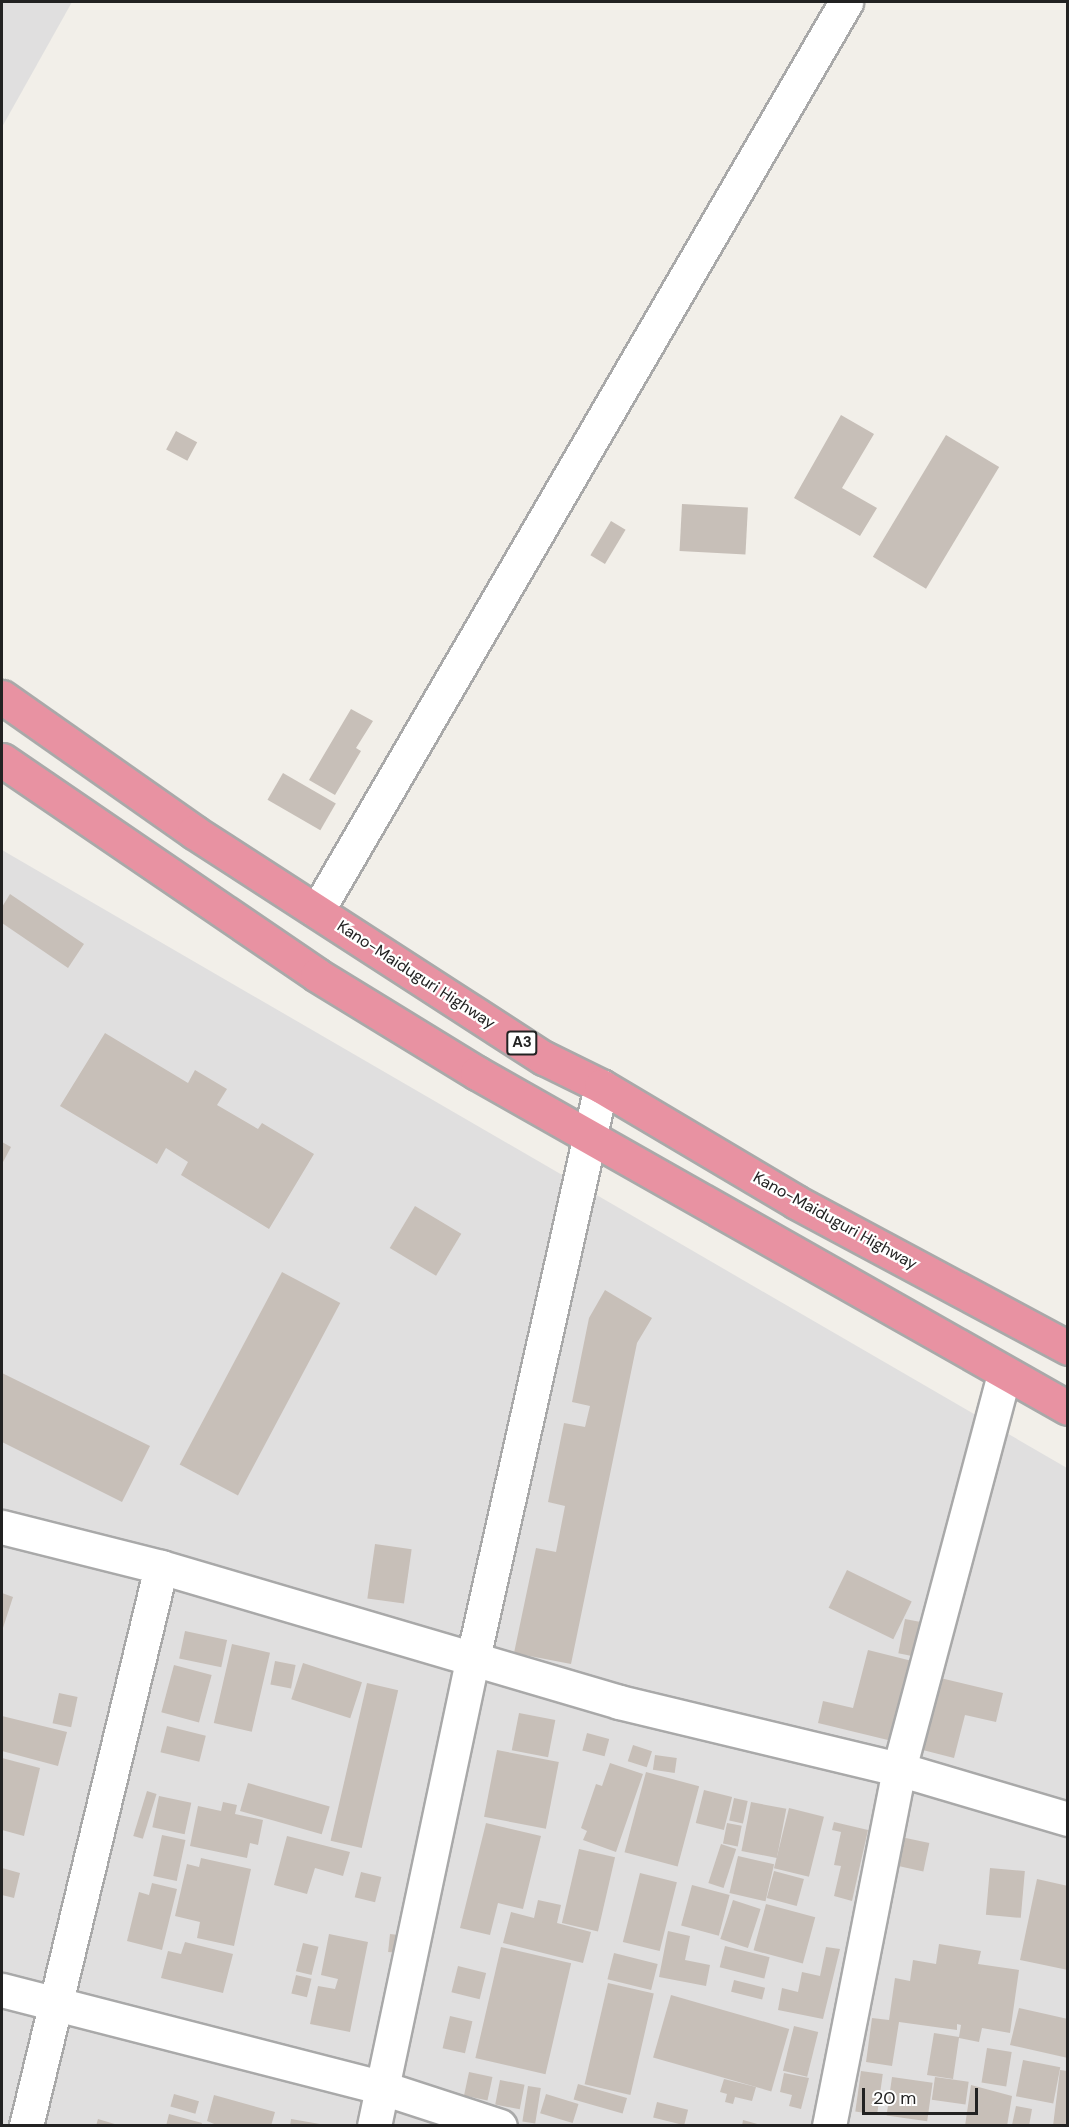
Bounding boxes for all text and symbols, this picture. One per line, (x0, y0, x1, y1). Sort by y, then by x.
street label: Kano-Maiduguri Highway (333, 917, 499, 1033)
road number: A3 (506, 1031, 538, 1055)
street label: Kano-Maiduguri Highway (750, 1168, 920, 1274)
scale bar (865, 2076, 980, 2114)
text: 20 m (873, 2086, 916, 2110)

